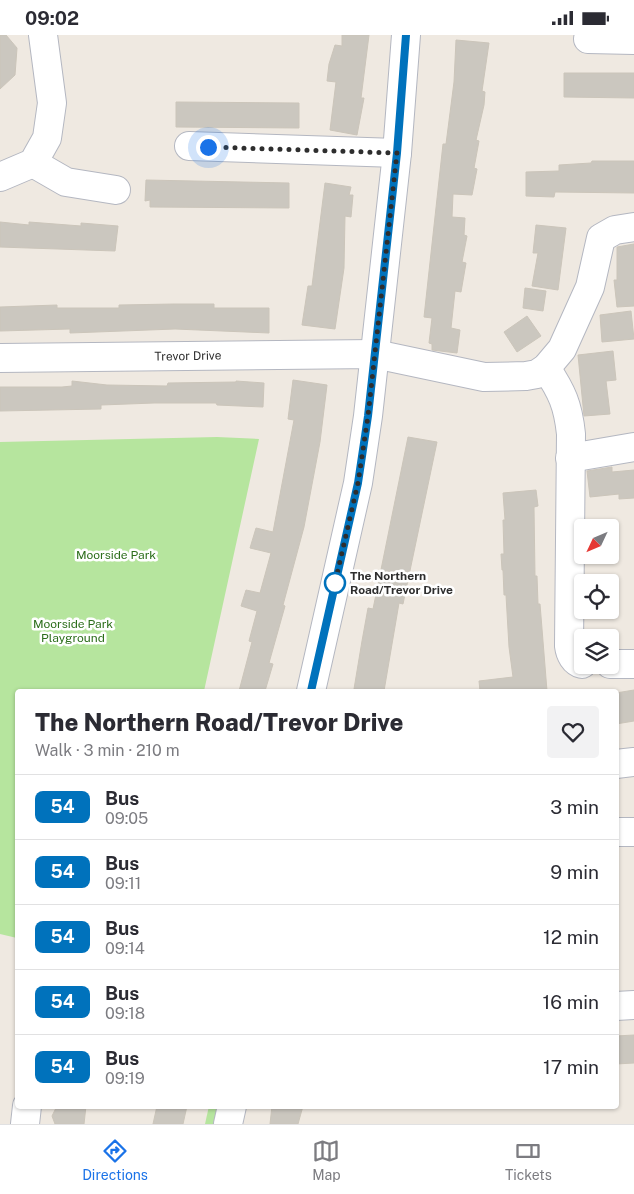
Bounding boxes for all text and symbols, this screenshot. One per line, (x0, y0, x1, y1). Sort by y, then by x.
text: 09:02 (25, 7, 79, 29)
your location (196, 135, 221, 160)
street label: Trevor Drive (154, 348, 222, 364)
north arrow (574, 519, 619, 564)
map controls (574, 519, 619, 674)
park label: Moorside Park (76, 548, 156, 562)
place label: The Northern Road/Trevor Drive (350, 569, 453, 597)
marker: The Northern Road/Trevor Drive (324, 572, 346, 594)
button: locate (574, 574, 619, 619)
park label: Moorside Park Playground (33, 617, 113, 645)
button: layers (574, 629, 619, 674)
button: heart (547, 706, 599, 758)
text: The Northern Road/Trevor Drive (35, 708, 404, 736)
text: Walk · 3 min · 210 m (35, 741, 180, 760)
text: Bus (105, 787, 139, 809)
text: 54 (51, 796, 74, 817)
text: 3 min (550, 796, 599, 818)
text: 09:05 (105, 809, 148, 828)
text: Bus (105, 852, 139, 874)
text: 54 (51, 861, 74, 882)
text: 9 min (550, 861, 599, 883)
text: 09:11 (105, 874, 141, 893)
text: Bus (105, 917, 139, 939)
text: 54 (51, 926, 74, 947)
text: 12 min (543, 926, 599, 948)
text: 09:14 (105, 939, 145, 958)
text: Bus (105, 982, 139, 1004)
text: 54 (51, 991, 74, 1012)
text: 16 min (543, 991, 599, 1013)
text: 09:18 (105, 1004, 145, 1023)
text: Bus (105, 1047, 139, 1069)
text: 54 (51, 1056, 74, 1077)
text: 17 min (543, 1056, 599, 1078)
text: 09:19 (105, 1069, 145, 1088)
tab: Directions (82, 1137, 148, 1183)
tab: Map (312, 1137, 341, 1183)
tab: Tickets (505, 1137, 552, 1183)

